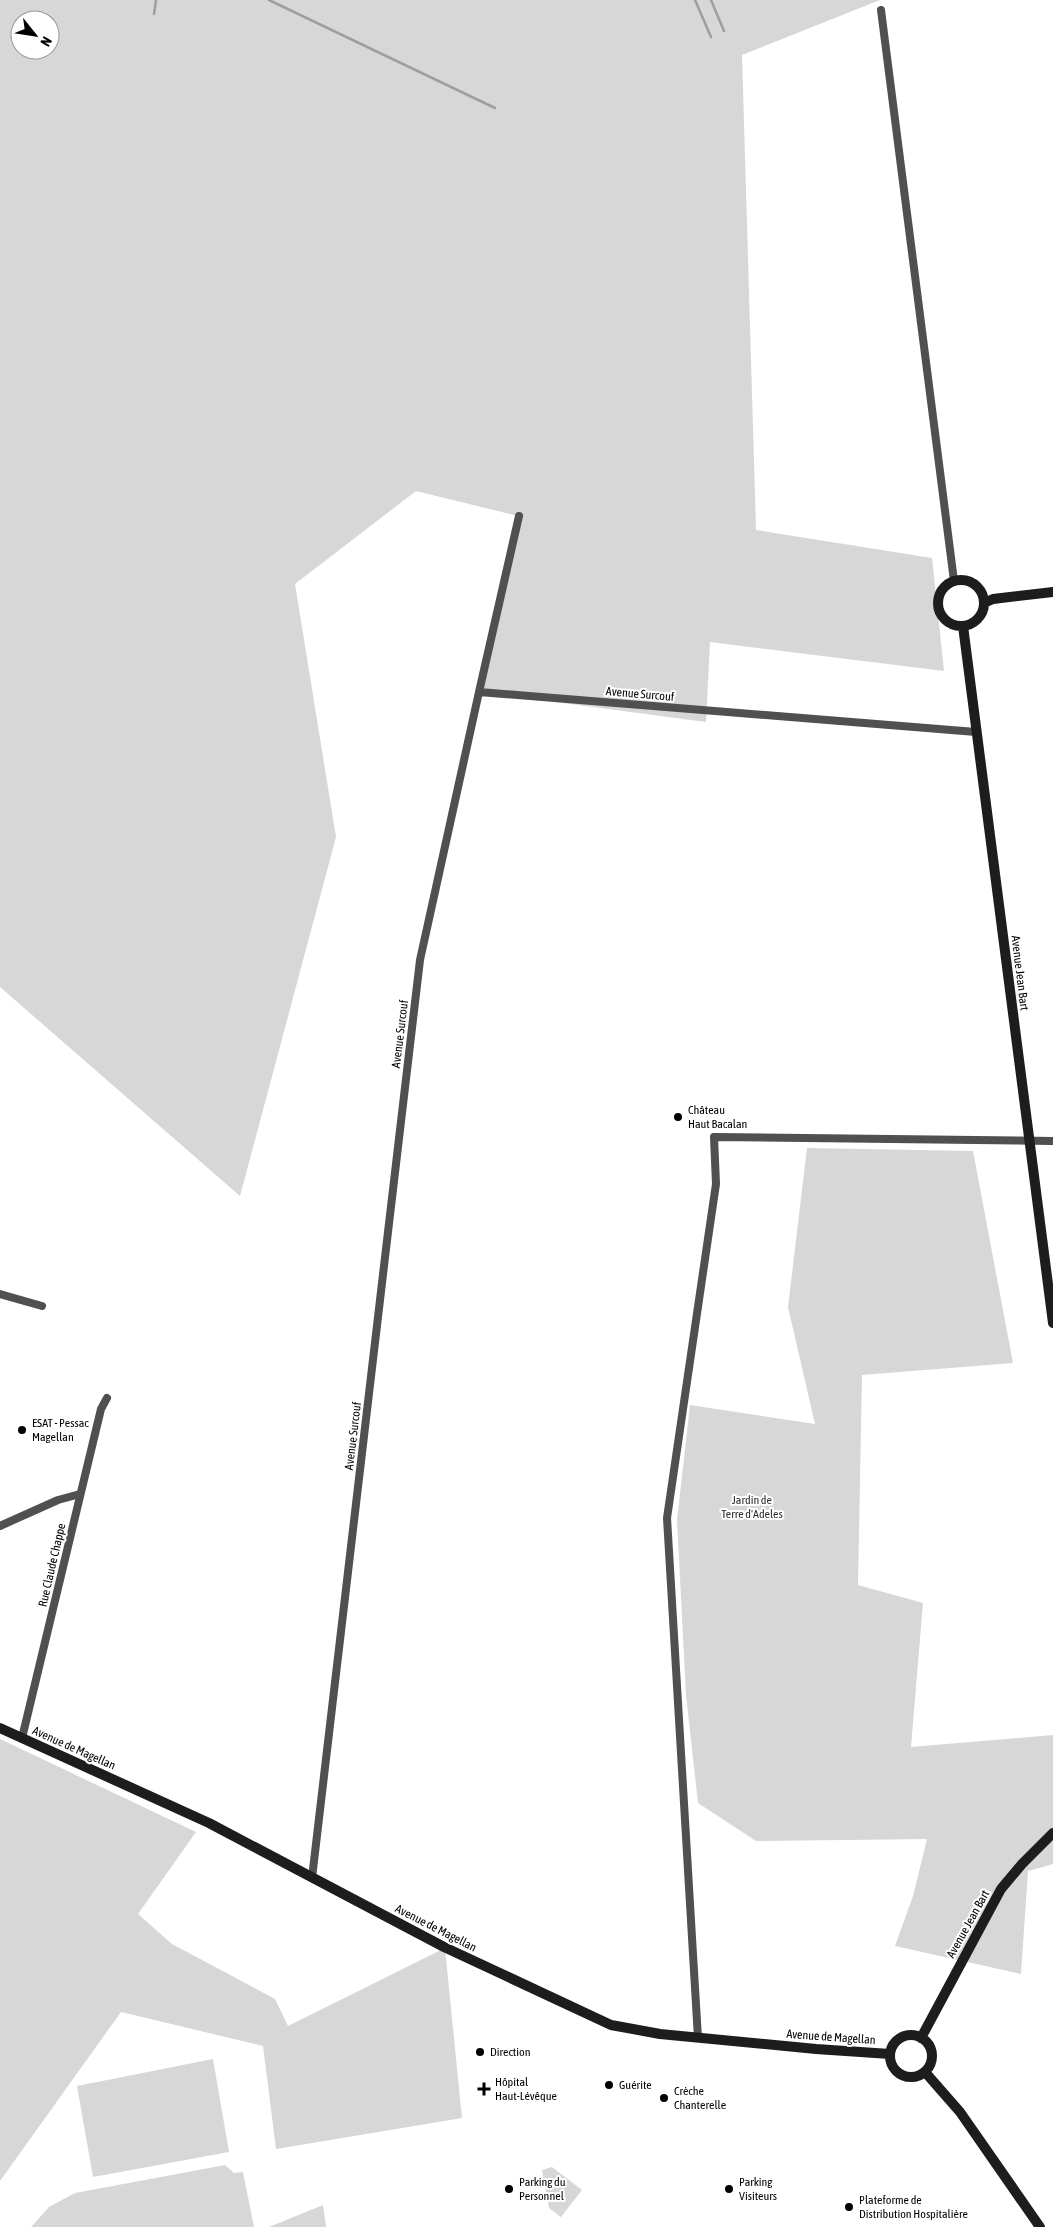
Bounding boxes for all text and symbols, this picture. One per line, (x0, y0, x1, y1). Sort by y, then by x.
north arrow (10, 10, 60, 60)
text: N (37, 34, 55, 49)
street label: Avenue Surcouf (605, 684, 675, 704)
street label: Avenue Jean Bart (1008, 935, 1032, 1012)
street label: Avenue Surcouf (389, 999, 411, 1069)
place label: Château Haut Bacalan (688, 1103, 747, 1131)
marker: Château Haut Bacalan (672, 1111, 684, 1123)
street label: Avenue Surcouf (342, 1401, 364, 1471)
place label: ESAT - Pessac Magellan (32, 1416, 89, 1444)
marker: ESAT - Pessac Magellan (16, 1424, 28, 1436)
park label: Jardin de Terre d'Adeles (721, 1493, 783, 1521)
street label: Rue Claude Chappe (36, 1522, 68, 1608)
street label: Avenue de Magellan (30, 1723, 118, 1773)
street label: Avenue Jean Bart (944, 1887, 993, 1960)
street label: Avenue de Magellan (393, 1901, 479, 1955)
street label: Avenue de Magellan (786, 2027, 876, 2047)
place label: Direction (490, 2045, 531, 2059)
marker: Direction (474, 2046, 486, 2058)
place label: Hôpital Haut-Lévêque (495, 2075, 557, 2103)
place label: Guérite (619, 2078, 652, 2092)
marker: Guérite (603, 2079, 615, 2091)
marker: Hôpital Haut-Lévêque (477, 2082, 491, 2096)
place label: Crèche Chanterelle (674, 2084, 726, 2112)
marker: Crèche Chanterelle (658, 2092, 670, 2104)
place label: Parking du Personnel (519, 2175, 566, 2203)
place label: Parking Visiteurs (739, 2175, 777, 2203)
marker: Parking du Personnel (503, 2183, 515, 2195)
marker: Parking Visiteurs (723, 2183, 735, 2195)
place label: Plateforme de Distribution Hospitalière (859, 2193, 968, 2221)
marker: Plateforme de Distribution Hospitalière (843, 2201, 855, 2213)

